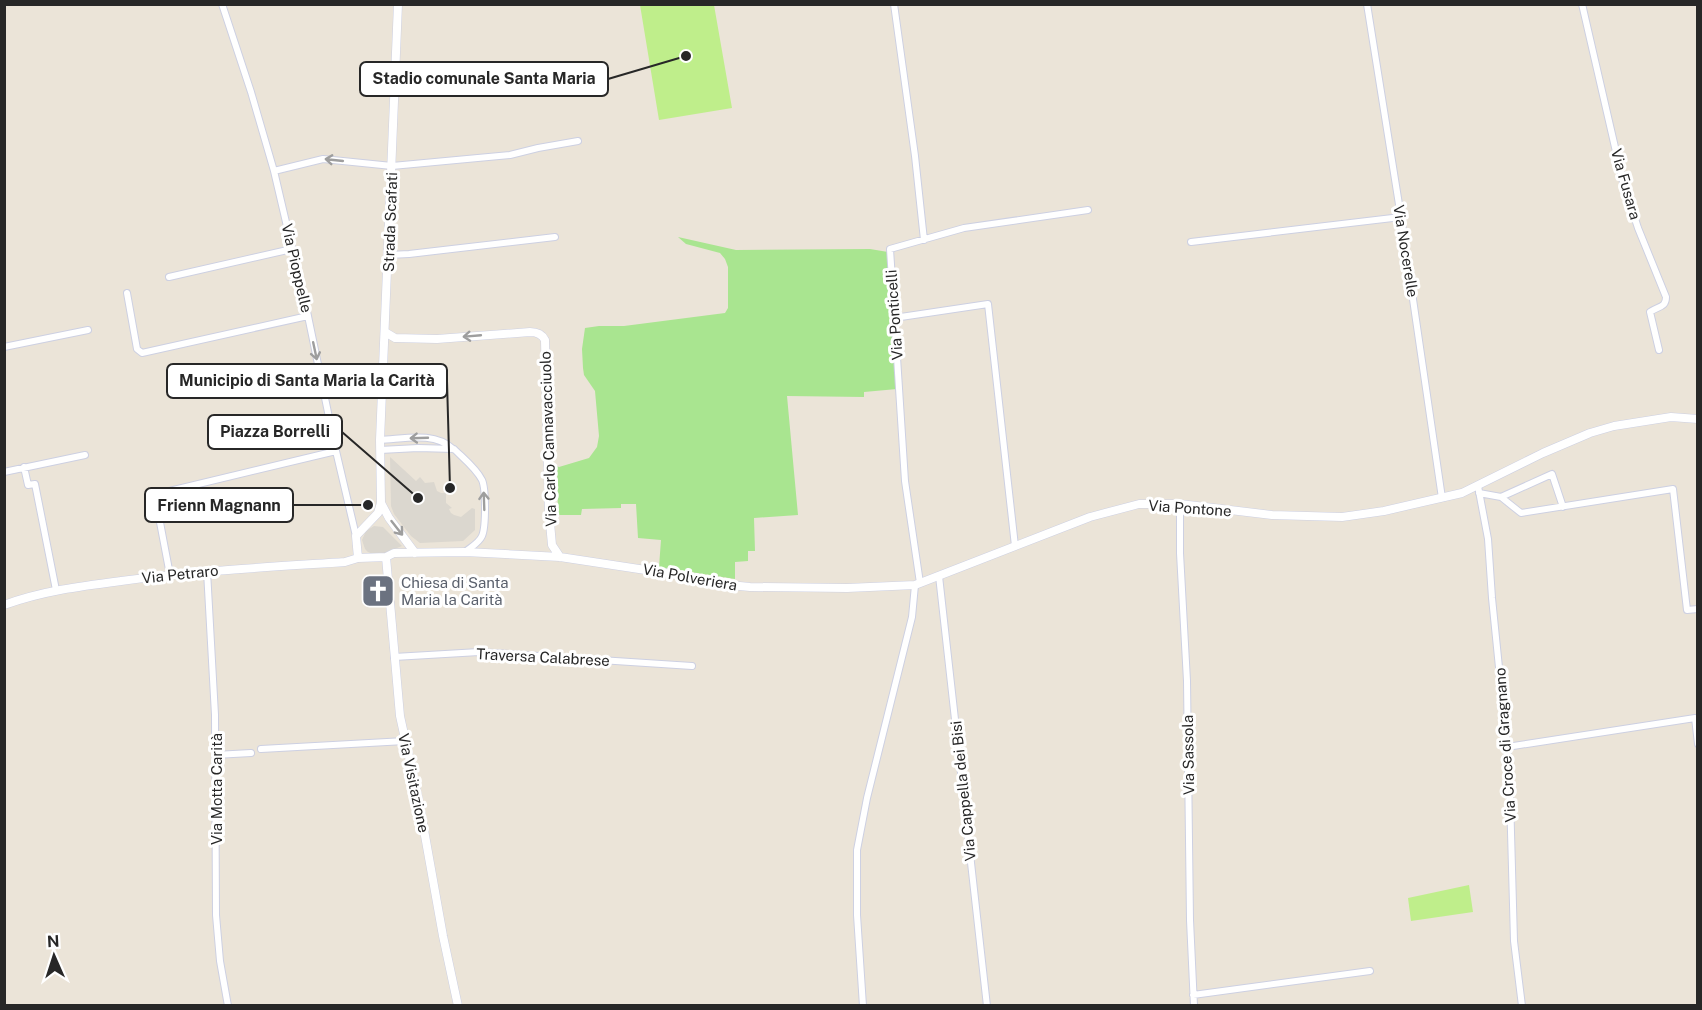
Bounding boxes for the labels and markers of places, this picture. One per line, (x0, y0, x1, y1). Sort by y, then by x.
callout: Stadio comunale Santa Maria (360, 62, 608, 96)
callout: Municipio di Santa Maria la Carità (167, 364, 447, 398)
callout: Piazza Borrelli (208, 415, 342, 449)
callout: Frienn Magnann (145, 488, 293, 522)
church icon: Chiesa di Santa Maria la Carità (360, 573, 396, 609)
place label: Chiesa di Santa Maria la Carità (401, 574, 509, 608)

